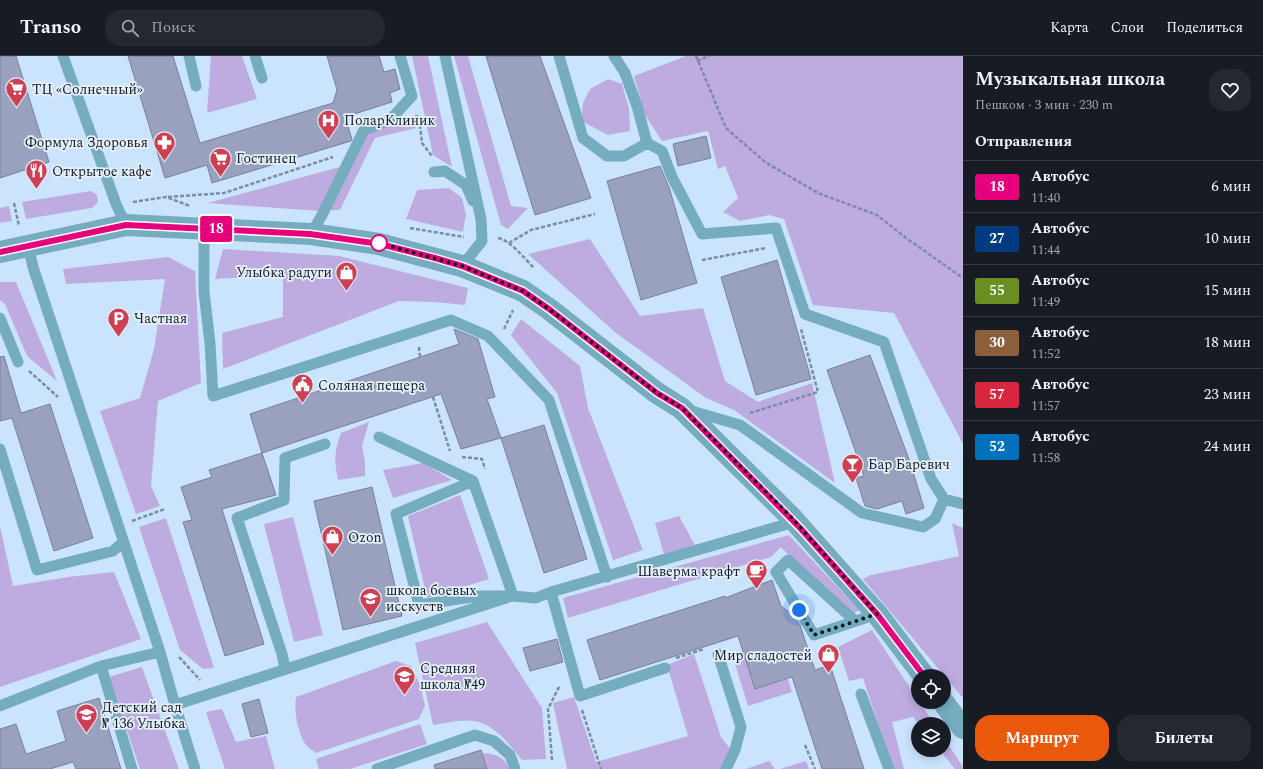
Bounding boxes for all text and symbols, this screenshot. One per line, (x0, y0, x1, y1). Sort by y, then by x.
search box (105, 10, 385, 46)
text: Transo (20, 13, 81, 42)
text: Поиск (151, 16, 196, 39)
icon: search (119, 17, 141, 39)
text: Карта (1050, 17, 1089, 38)
text: Слои (1111, 17, 1144, 38)
text: Поделиться (1166, 17, 1243, 38)
text: Музыкальная школа (975, 65, 1165, 94)
button: heart (1209, 69, 1251, 111)
supermarket icon: ТЦ «Солнечный» (3, 76, 29, 109)
place label: ТЦ «Солнечный» (32, 79, 143, 100)
text: Пешком · 3 мин · 230 m (975, 95, 1113, 115)
hospital icon: ПоларКлиник (316, 107, 342, 140)
place label: ПоларКлиник (344, 110, 436, 131)
pharmacy icon: Формула Здоровья (151, 129, 177, 162)
text: Отправления (975, 130, 1072, 153)
place label: Формула Здоровья (25, 132, 148, 153)
supermarket icon: Гостинец (207, 145, 233, 178)
place label: Гостинец (236, 148, 296, 169)
restaurant icon: Открытое кафе (24, 158, 50, 191)
place label: Открытое кафе (52, 161, 152, 182)
text: Автобус (1031, 165, 1090, 188)
text: 6 мин (1211, 175, 1251, 198)
text: 18 (989, 176, 1005, 197)
text: 11:40 (1031, 188, 1060, 208)
line badge: 18 (198, 216, 234, 242)
text: Автобус (1031, 217, 1090, 240)
text: 18 (208, 218, 224, 239)
text: 10 мин (1204, 227, 1251, 250)
text: 27 (989, 228, 1005, 249)
unlabelled marker (370, 234, 388, 252)
text: 11:44 (1031, 240, 1060, 260)
shop icon: Улыбка радуги (334, 259, 360, 292)
place label: Улыбка радуги (236, 262, 332, 283)
text: Автобус (1031, 269, 1090, 292)
text: 15 мин (1204, 279, 1251, 302)
text: 55 (989, 280, 1005, 301)
text: 11:49 (1031, 292, 1060, 312)
parking icon: Частная (106, 305, 132, 338)
place label: Частная (134, 308, 187, 329)
text: Автобус (1031, 321, 1090, 344)
text: 18 мин (1204, 331, 1251, 354)
text: 30 (989, 332, 1005, 353)
text: 11:52 (1031, 344, 1060, 364)
public building icon: Соляная пещера (290, 372, 316, 405)
text: Автобус (1031, 373, 1090, 396)
place label: Соляная пещера (318, 375, 425, 396)
text: 23 мин (1204, 383, 1251, 406)
text: 57 (989, 384, 1005, 405)
text: 11:57 (1031, 396, 1060, 416)
text: Автобус (1031, 425, 1090, 448)
text: 24 мин (1204, 435, 1251, 458)
text: 52 (989, 436, 1005, 457)
text: 11:58 (1031, 448, 1060, 468)
bar icon: Бар Баревич (840, 451, 866, 484)
place label: Бар Баревич (868, 454, 950, 475)
shop icon: Ozon (319, 524, 345, 557)
place label: Ozon (348, 527, 382, 548)
cafe icon: Шаверма крафт (743, 558, 769, 591)
place label: Шаверма крафт (637, 561, 740, 582)
place label: школа боевых исскуств (386, 580, 477, 617)
school or university icon: школа боевых исскуств (358, 585, 384, 618)
your location (789, 600, 809, 620)
shop icon: Мир сладостей (815, 642, 841, 675)
place label: Мир сладостей (714, 645, 812, 666)
place label: Средняя школа №49 (420, 658, 485, 695)
school or university icon: Средняя школа №49 (391, 663, 417, 696)
map controls (911, 669, 951, 757)
button: locate (911, 669, 951, 709)
place label: Детский сад № 136 Улыбка (102, 697, 186, 734)
school or university icon: Детский сад № 136 Улыбка (74, 702, 100, 735)
button: Маршрут (975, 715, 1109, 761)
button: Билеты (1117, 715, 1251, 761)
button: layers (911, 717, 951, 757)

